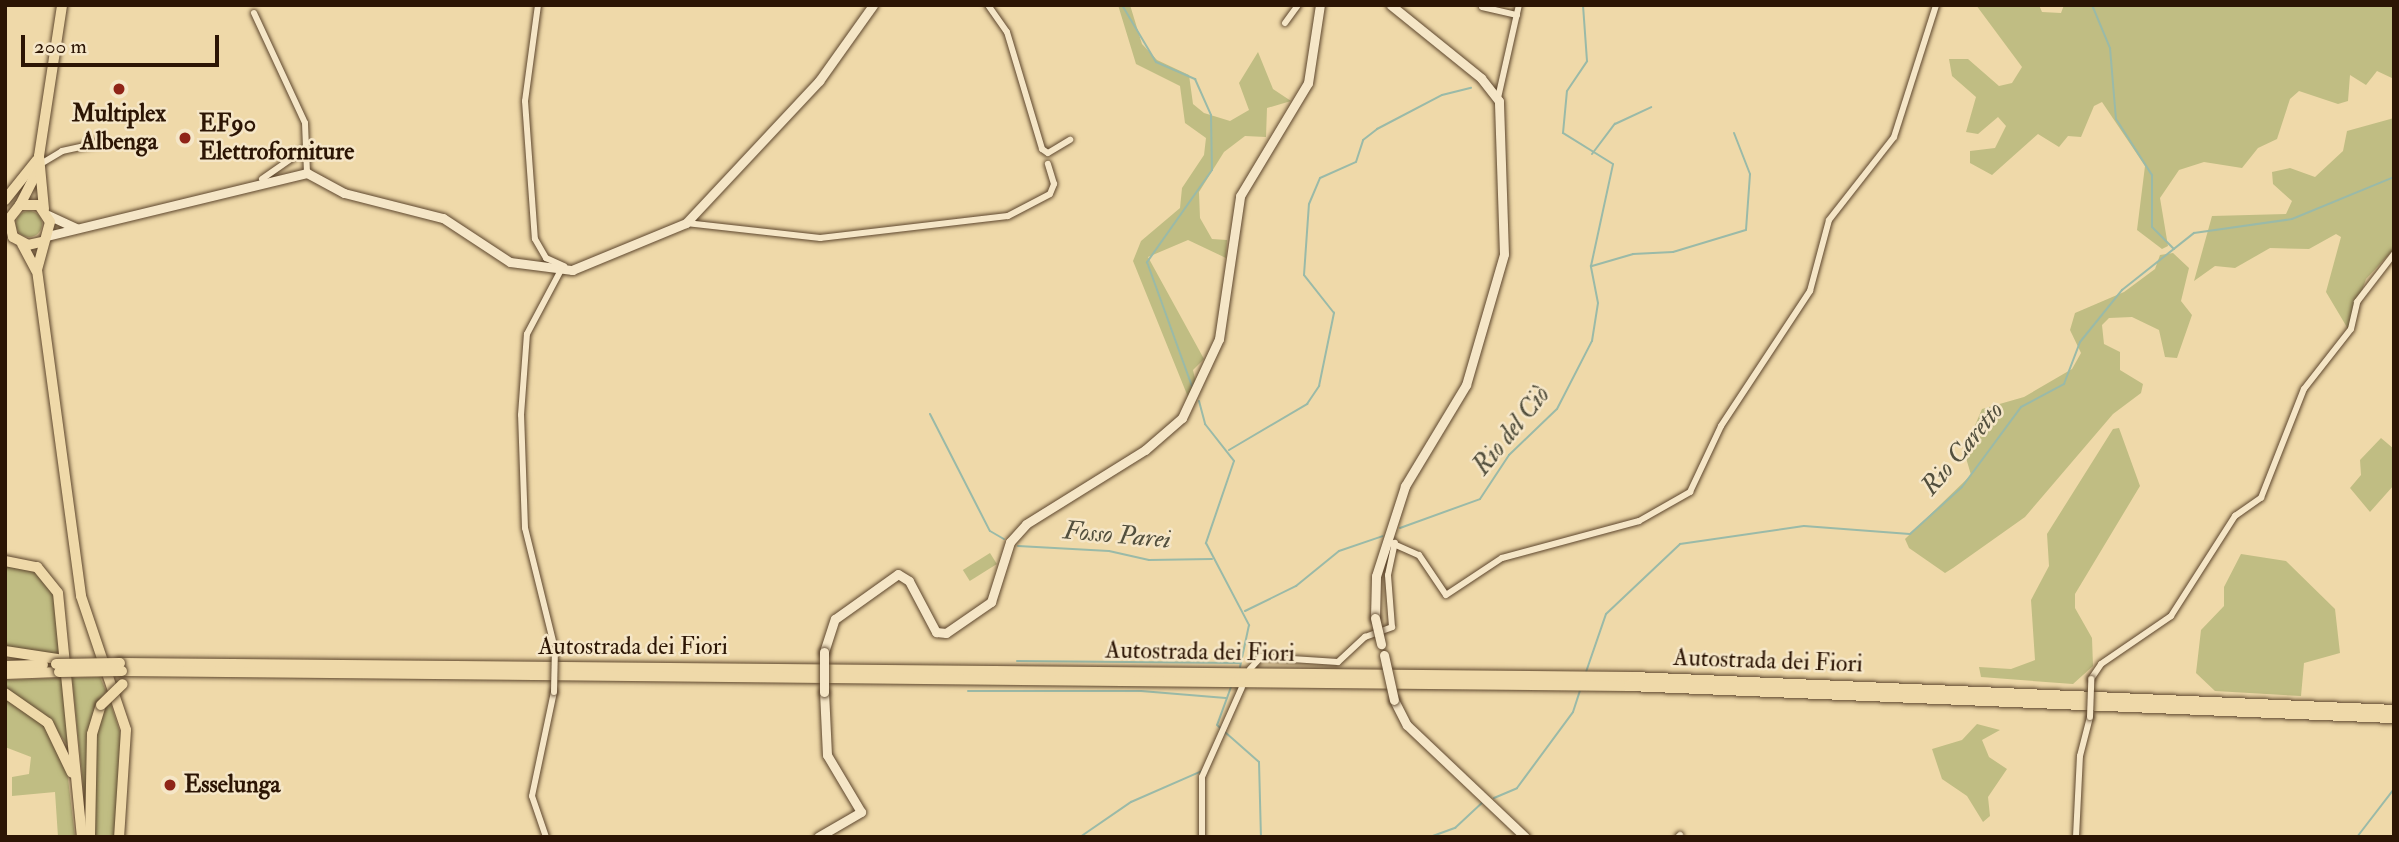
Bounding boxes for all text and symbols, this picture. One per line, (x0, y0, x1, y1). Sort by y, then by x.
scale bar (24, 21, 222, 65)
text: 200 m (34, 33, 87, 60)
marker: Multiplex Albenga (111, 81, 127, 97)
place label: Multiplex Albenga (72, 100, 166, 156)
place label: EF90 Elettroforniture (199, 110, 354, 166)
marker: EF90 Elettroforniture (177, 130, 193, 146)
water label: Rio del Ciò (1467, 380, 1557, 482)
water label: Rio Caretto (1915, 396, 2011, 502)
water label: Fosso Parei (1062, 516, 1172, 556)
street label: Autostrada dei Fiori (538, 633, 728, 661)
street label: Autostrada dei Fiori (1105, 636, 1295, 668)
street label: Autostrada dei Fiori (1673, 643, 1863, 679)
place label: Esselunga (184, 771, 280, 799)
marker: Esselunga (162, 777, 178, 793)

